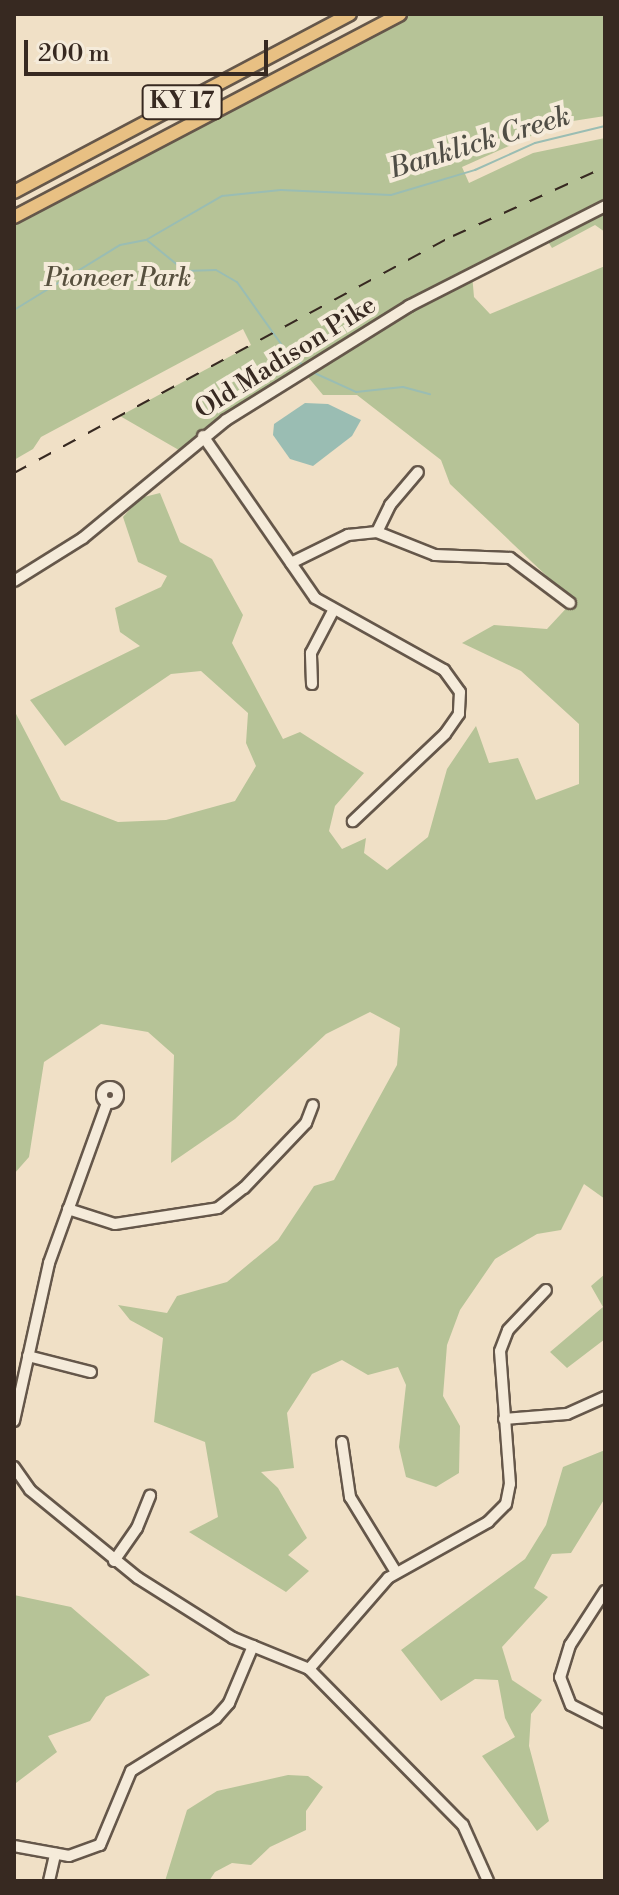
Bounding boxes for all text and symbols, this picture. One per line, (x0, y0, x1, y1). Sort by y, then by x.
scale bar (28, 24, 272, 74)
text: 200 m (38, 39, 109, 69)
road number: KY 17 (140, 82, 224, 122)
water label: Banklick Creek (386, 100, 574, 186)
park label: Pioneer Park (45, 263, 191, 295)
street label: Old Madison Pike (190, 290, 382, 426)

